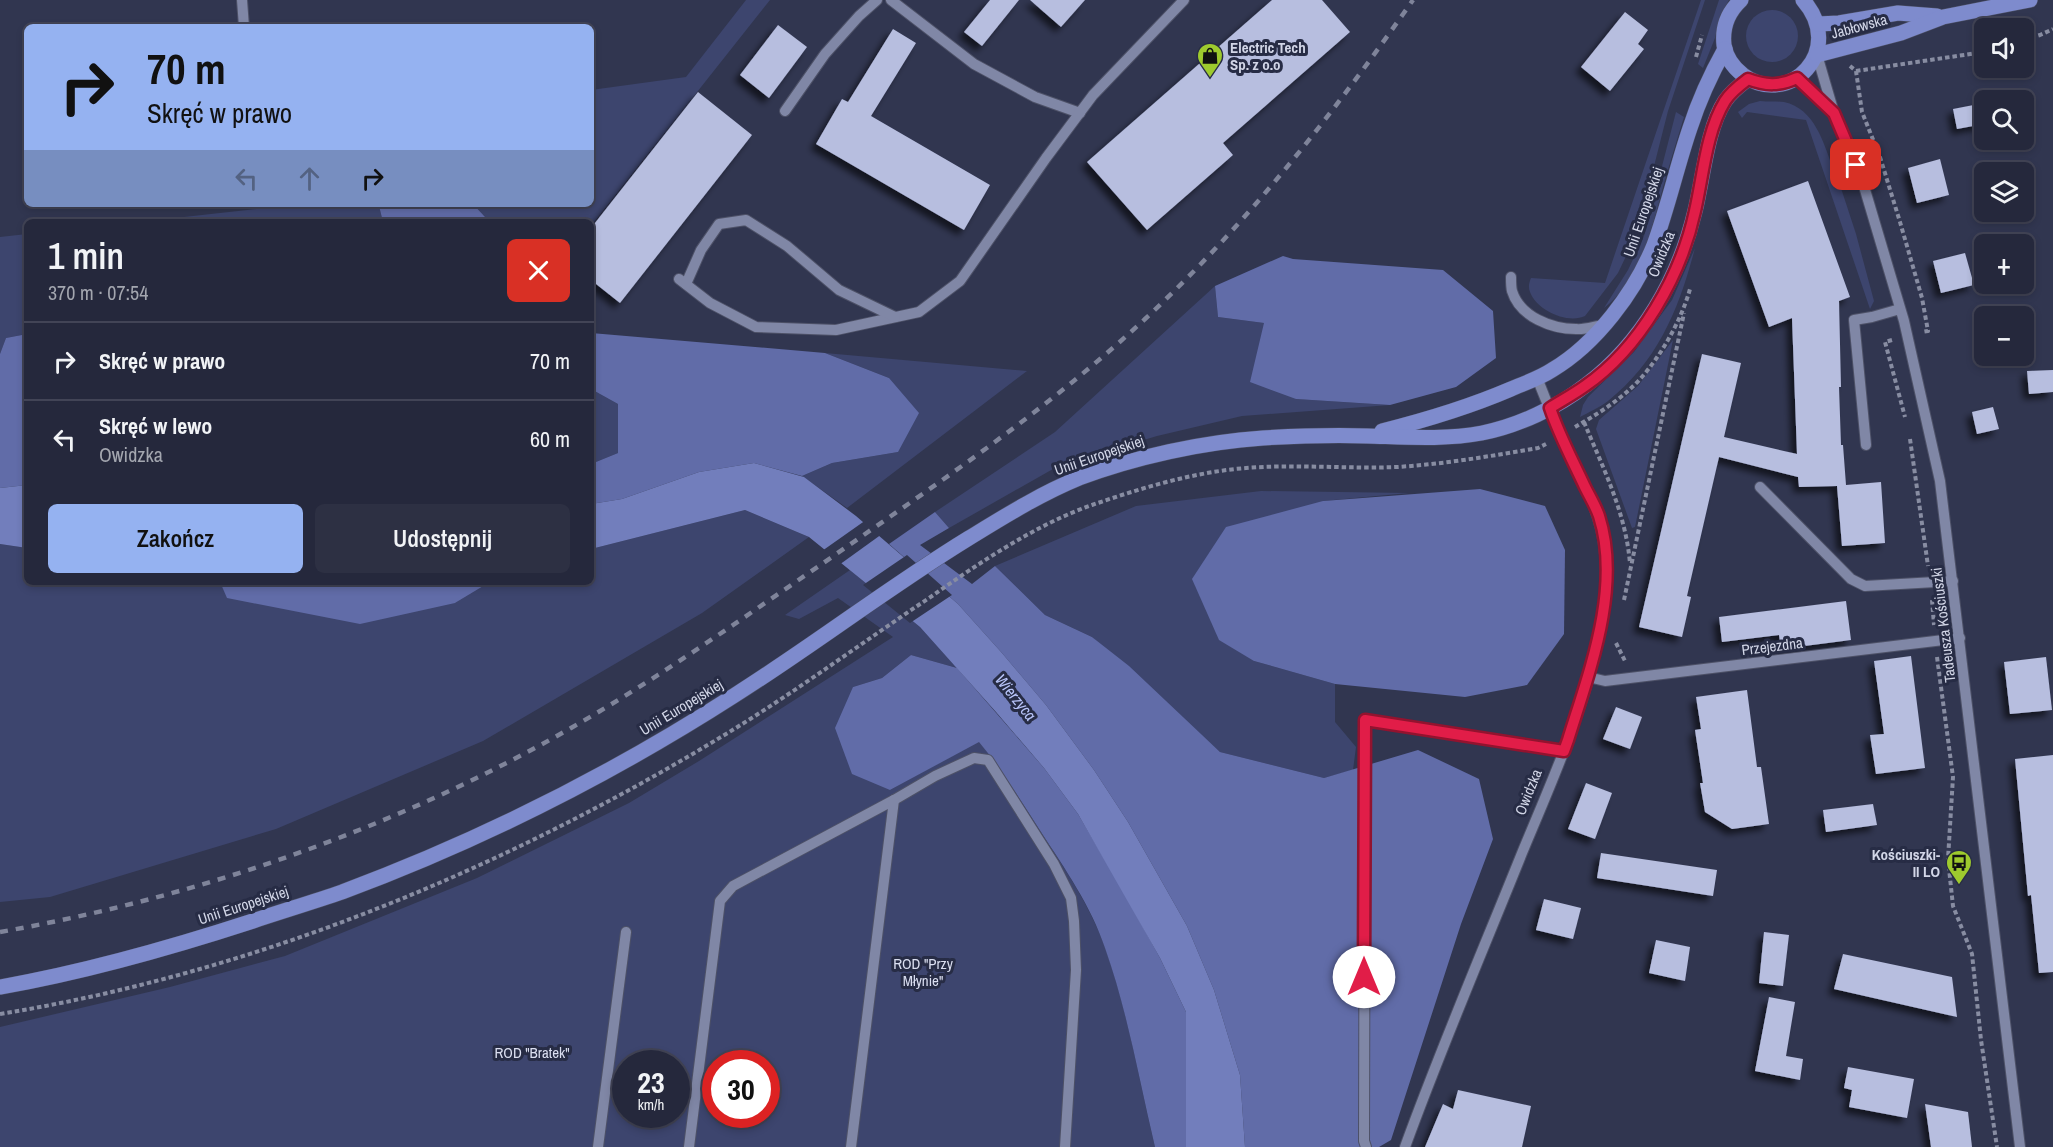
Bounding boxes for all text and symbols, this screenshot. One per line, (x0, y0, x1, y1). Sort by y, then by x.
street label: Jabłowska (1829, 8, 1890, 44)
map controls (1974, 18, 2034, 366)
button: sound (1974, 18, 2034, 78)
place label: Electric Tech Sp. z o.o (1230, 37, 1306, 75)
text: 70 m (147, 41, 226, 97)
shop icon: Electric Tech Sp. z o.o (1195, 41, 1225, 79)
icon: right (48, 48, 126, 126)
button: search (1974, 90, 2034, 150)
text: Skręć w prawo (147, 95, 292, 131)
pin (1830, 139, 1881, 190)
icon: arrive (1839, 148, 1872, 181)
icon: left (230, 162, 263, 195)
icon: ahead (293, 162, 326, 195)
icon: right (356, 162, 389, 195)
button: layers (1974, 162, 2034, 222)
street label: Unii Europejskiej (1618, 164, 1668, 260)
street label: Owidzka (1642, 228, 1680, 280)
text: 1 min (48, 232, 124, 280)
button: + (1974, 234, 2034, 294)
button: close (507, 239, 570, 302)
text: 370 m · 07:54 (48, 279, 148, 306)
button: − (1974, 306, 2034, 366)
icon: right (48, 345, 81, 378)
text: Skręć w prawo (99, 346, 225, 376)
text: 70 m (530, 346, 570, 376)
text: Skręć w lewo (99, 411, 212, 441)
icon: left (48, 423, 81, 456)
text: 60 m (530, 424, 570, 454)
street label: Unii Europejskiej (1051, 430, 1147, 480)
text: Owidzka (99, 441, 163, 468)
button: Zakończ (48, 504, 303, 573)
button: Udostępnij (315, 504, 570, 573)
street label: Tadeusza Kościuszki (1926, 566, 1960, 684)
street label: Przejezdna (1740, 632, 1804, 660)
water label: Wierzyca (990, 669, 1042, 725)
street label: Unii Europejskiej (635, 674, 727, 740)
street label: Owidzka (1509, 766, 1547, 818)
place label: Kościuszki- II LO (1872, 844, 1940, 882)
bus stop icon: Kościuszki- II LO (1944, 848, 1974, 886)
street label: Unii Europejskiej (195, 881, 291, 929)
position arrow (1332, 945, 1396, 1009)
park label: ROD "Przy Młynie" (893, 953, 954, 991)
park label: ROD "Bratek" (494, 1042, 570, 1063)
speed limit sign: 30 (702, 1050, 780, 1128)
text: 23 (637, 1062, 665, 1102)
text: km/h (638, 1094, 664, 1115)

